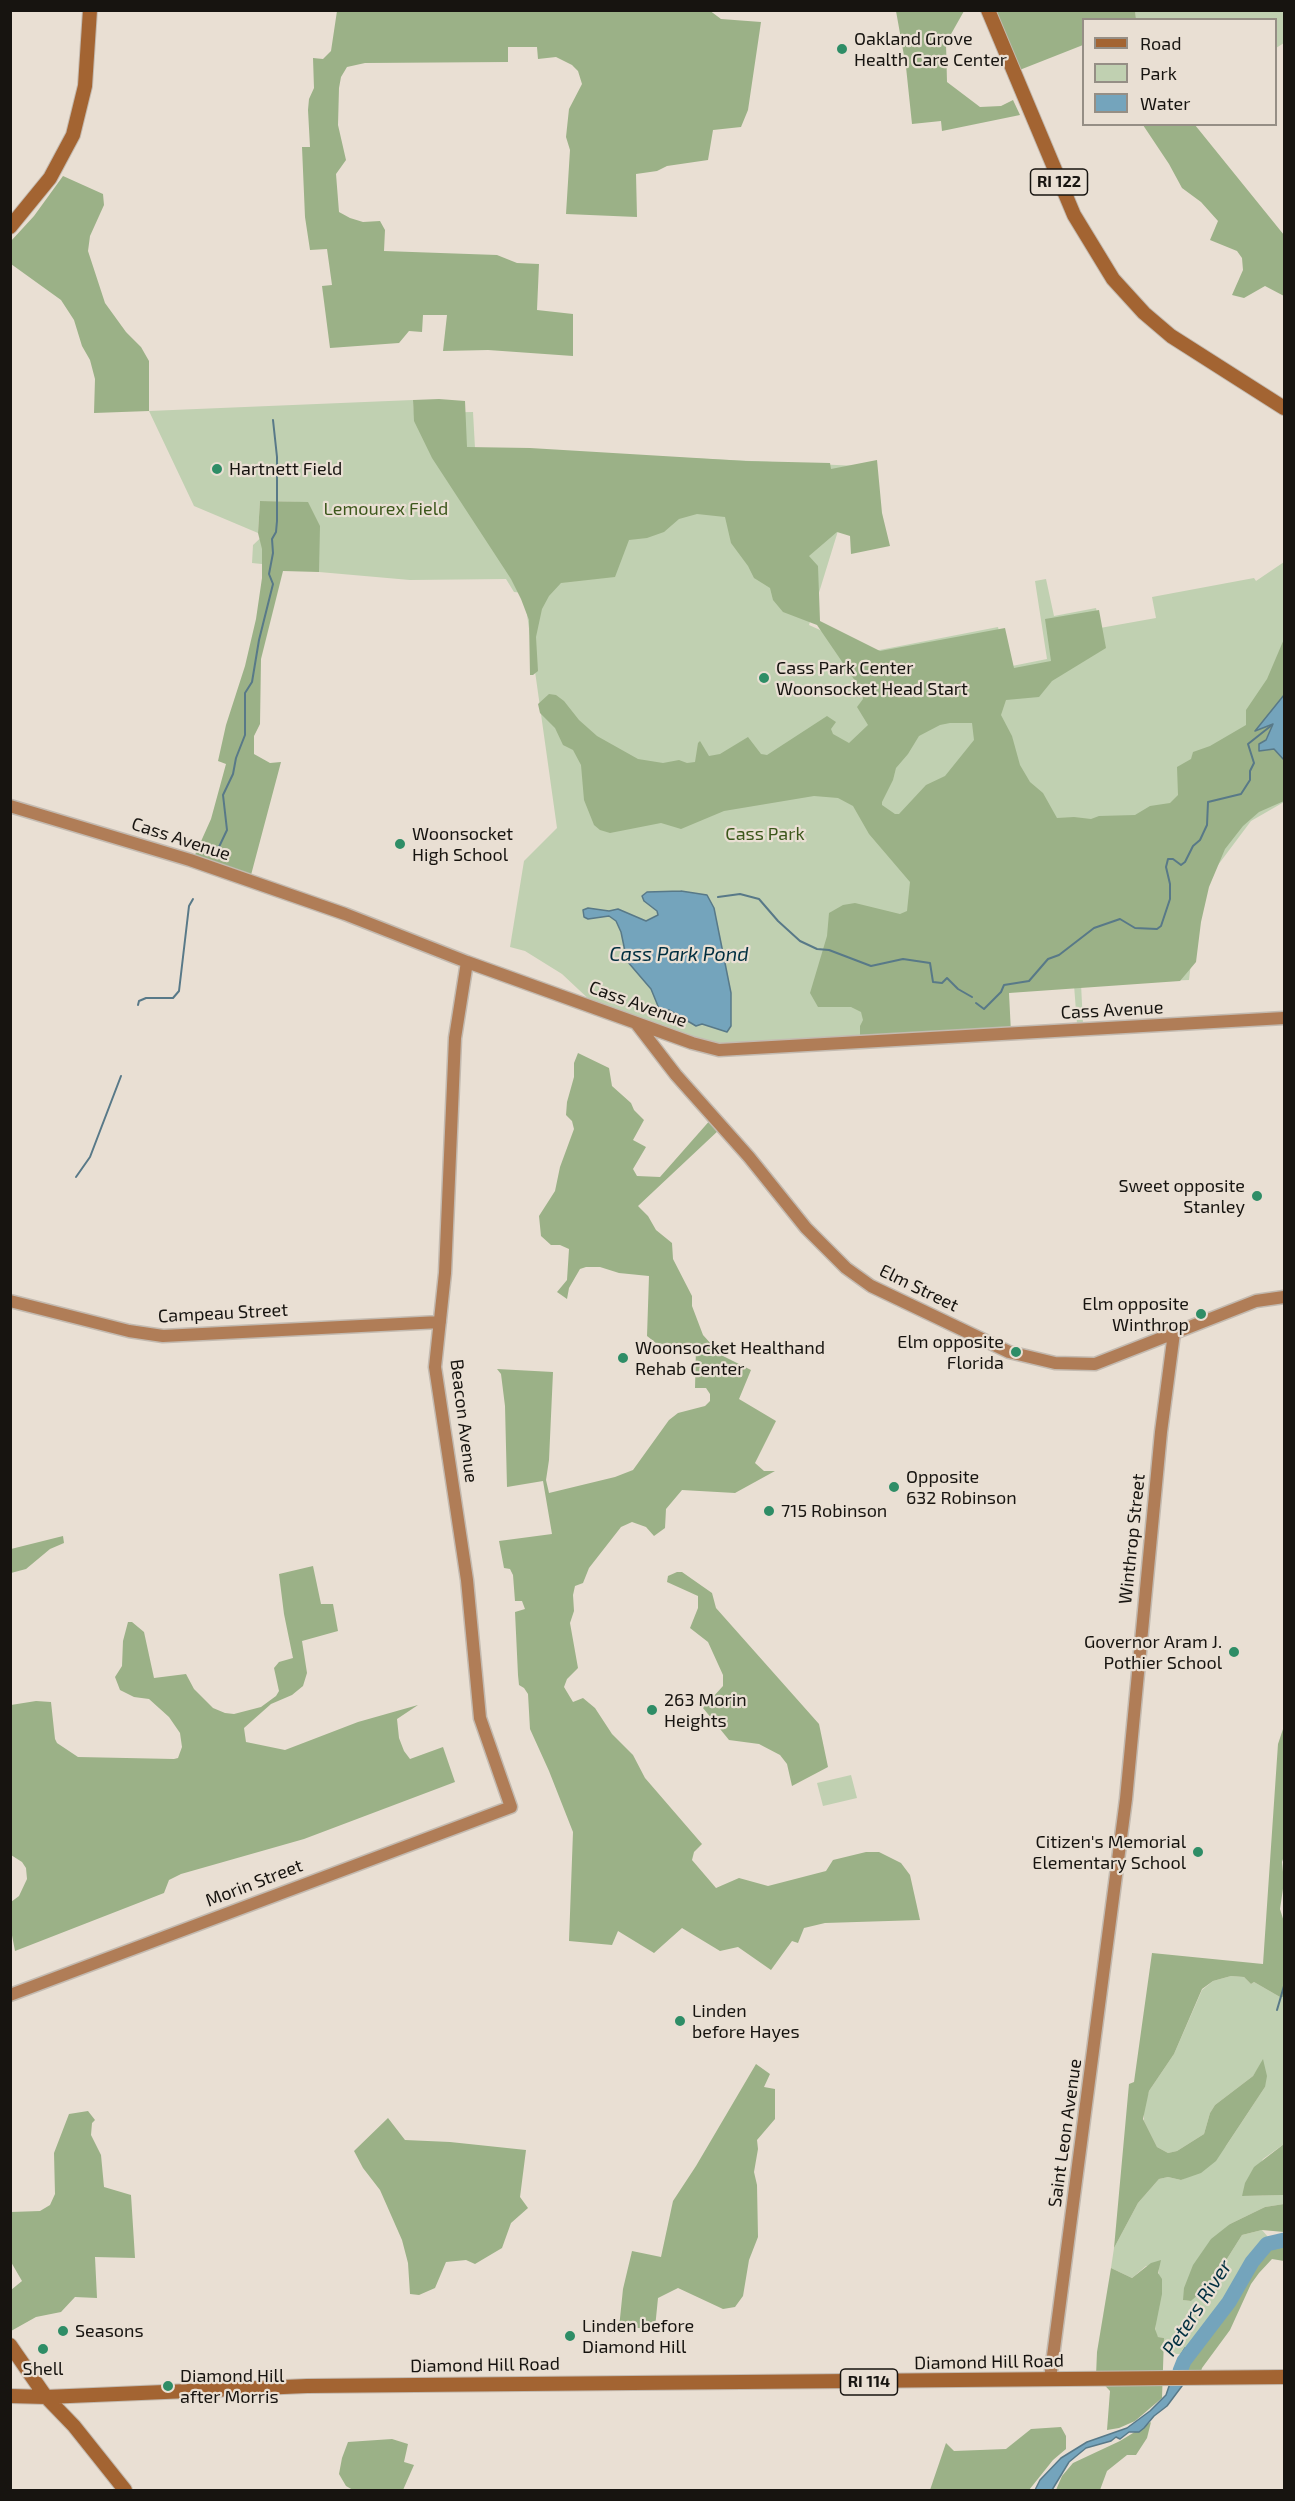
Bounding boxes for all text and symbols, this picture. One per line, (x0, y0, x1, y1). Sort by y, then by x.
legend (1082, 18, 1277, 126)
place label: Oakland Grove Health Care Center (854, 28, 1007, 70)
text: Road (1140, 32, 1181, 54)
marker: Oakland Grove Health Care Center (835, 42, 849, 56)
text: Park (1140, 62, 1177, 84)
text: Water (1140, 92, 1190, 114)
road number: RI 122 (1030, 169, 1088, 195)
place label: Hartnett Field (229, 458, 342, 480)
marker: Hartnett Field (210, 462, 224, 476)
park label: Lemourex Field (324, 498, 448, 520)
place label: Cass Park Center Woonsocket Head Start (776, 657, 968, 700)
marker: Cass Park Center Woonsocket Head Start (757, 671, 771, 685)
street label: Cass Avenue (129, 813, 233, 865)
place label: Woonsocket High School (412, 823, 513, 866)
park label: Cass Park (725, 823, 805, 845)
marker: Woonsocket High School (393, 837, 407, 851)
water label: Cass Park Pond (609, 942, 749, 966)
street label: Cass Avenue (586, 976, 690, 1032)
street label: Cass Avenue (1060, 997, 1164, 1023)
place label: Sweet opposite Stanley (1119, 1175, 1245, 1218)
marker: Sweet opposite Stanley (1250, 1189, 1264, 1203)
street label: Elm Street (876, 1260, 962, 1316)
place label: Elm opposite Winthrop (1082, 1293, 1189, 1336)
street label: Campeau Street (157, 1299, 289, 1327)
marker: Elm opposite Winthrop (1194, 1307, 1208, 1321)
place label: Elm opposite Florida (897, 1331, 1004, 1374)
place label: Woonsocket Healthand Rehab Center (635, 1337, 825, 1380)
marker: Elm opposite Florida (1009, 1345, 1023, 1359)
marker: Woonsocket Healthand Rehab Center (616, 1351, 630, 1365)
street label: Beacon Avenue (446, 1358, 482, 1484)
place label: Opposite 632 Robinson (906, 1466, 1017, 1508)
street label: Winthrop Street (1114, 1473, 1150, 1605)
marker: Opposite 632 Robinson (887, 1480, 901, 1494)
place label: 715 Robinson (781, 1500, 887, 1522)
marker: 715 Robinson (762, 1504, 776, 1518)
place label: Governor Aram J. Pothier School (1084, 1631, 1222, 1674)
marker: Governor Aram J. Pothier School (1227, 1645, 1241, 1659)
place label: 263 Morin Heights (664, 1689, 747, 1732)
marker: 263 Morin Heights (645, 1703, 659, 1717)
place label: Citizen's Memorial Elementary School (1032, 1831, 1186, 1874)
marker: Citizen's Memorial Elementary School (1191, 1845, 1205, 1859)
street label: Morin Street (202, 1855, 306, 1911)
place label: Linden before Hayes (692, 2000, 800, 2042)
marker: Linden before Hayes (673, 2014, 687, 2028)
street label: Saint Leon Avenue (1044, 2057, 1086, 2209)
water label: Peters River (1157, 2255, 1237, 2361)
place label: Linden before Diamond Hill (582, 2315, 694, 2358)
place label: Seasons (75, 2320, 144, 2342)
marker: Seasons (56, 2324, 70, 2338)
marker: Linden before Diamond Hill (563, 2329, 577, 2343)
marker: Shell (36, 2342, 50, 2356)
street label: Diamond Hill Road (914, 2350, 1064, 2374)
street label: Diamond Hill Road (410, 2353, 560, 2377)
place label: Shell (23, 2358, 63, 2380)
place label: Diamond Hill after Morris (180, 2365, 284, 2408)
road number: RI 114 (840, 2369, 898, 2395)
marker: Diamond Hill after Morris (161, 2379, 175, 2393)

